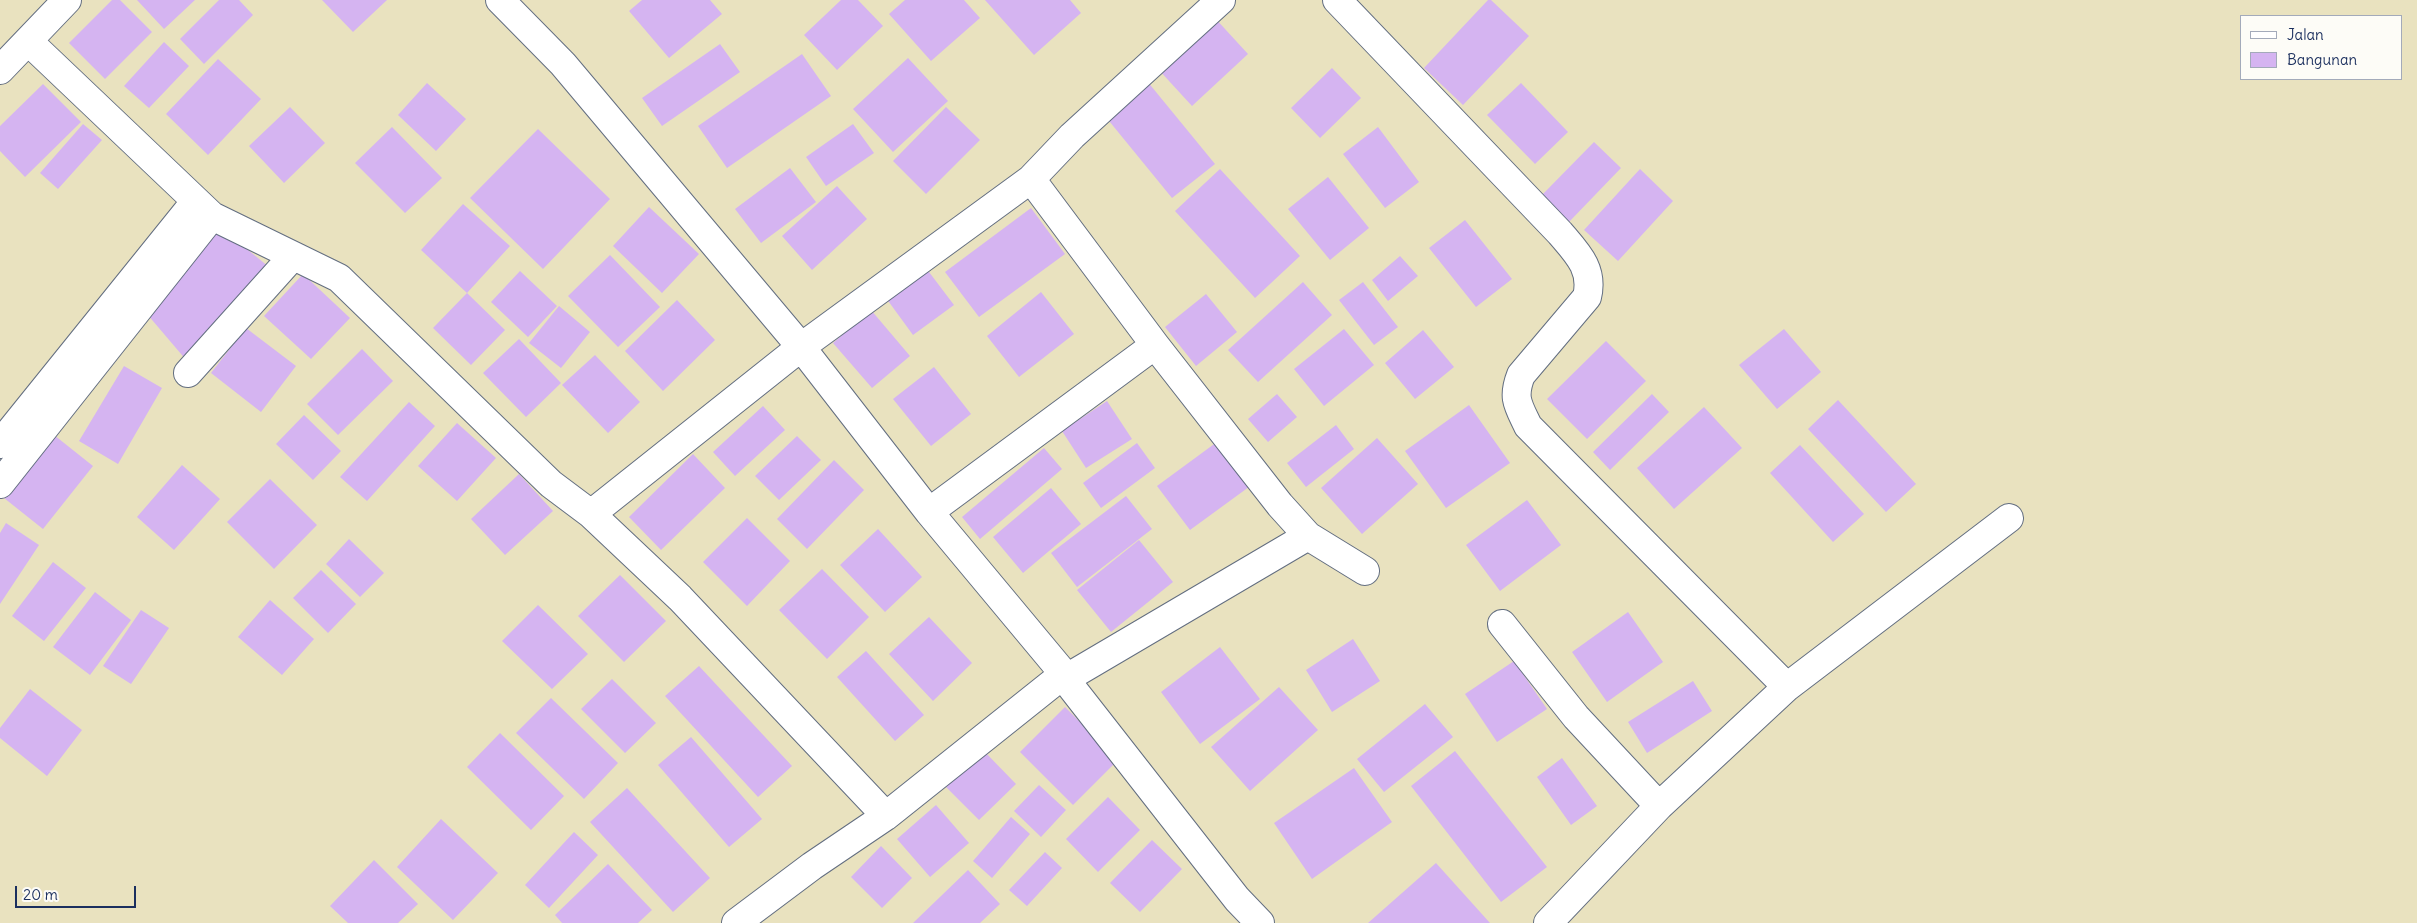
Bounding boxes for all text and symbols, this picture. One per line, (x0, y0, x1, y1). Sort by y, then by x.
legend (2240, 15, 2402, 80)
text: Jalan (2287, 25, 2324, 44)
text: Bangunan (2287, 50, 2357, 69)
scale bar (18, 876, 139, 908)
text: 20 m (23, 885, 58, 904)

